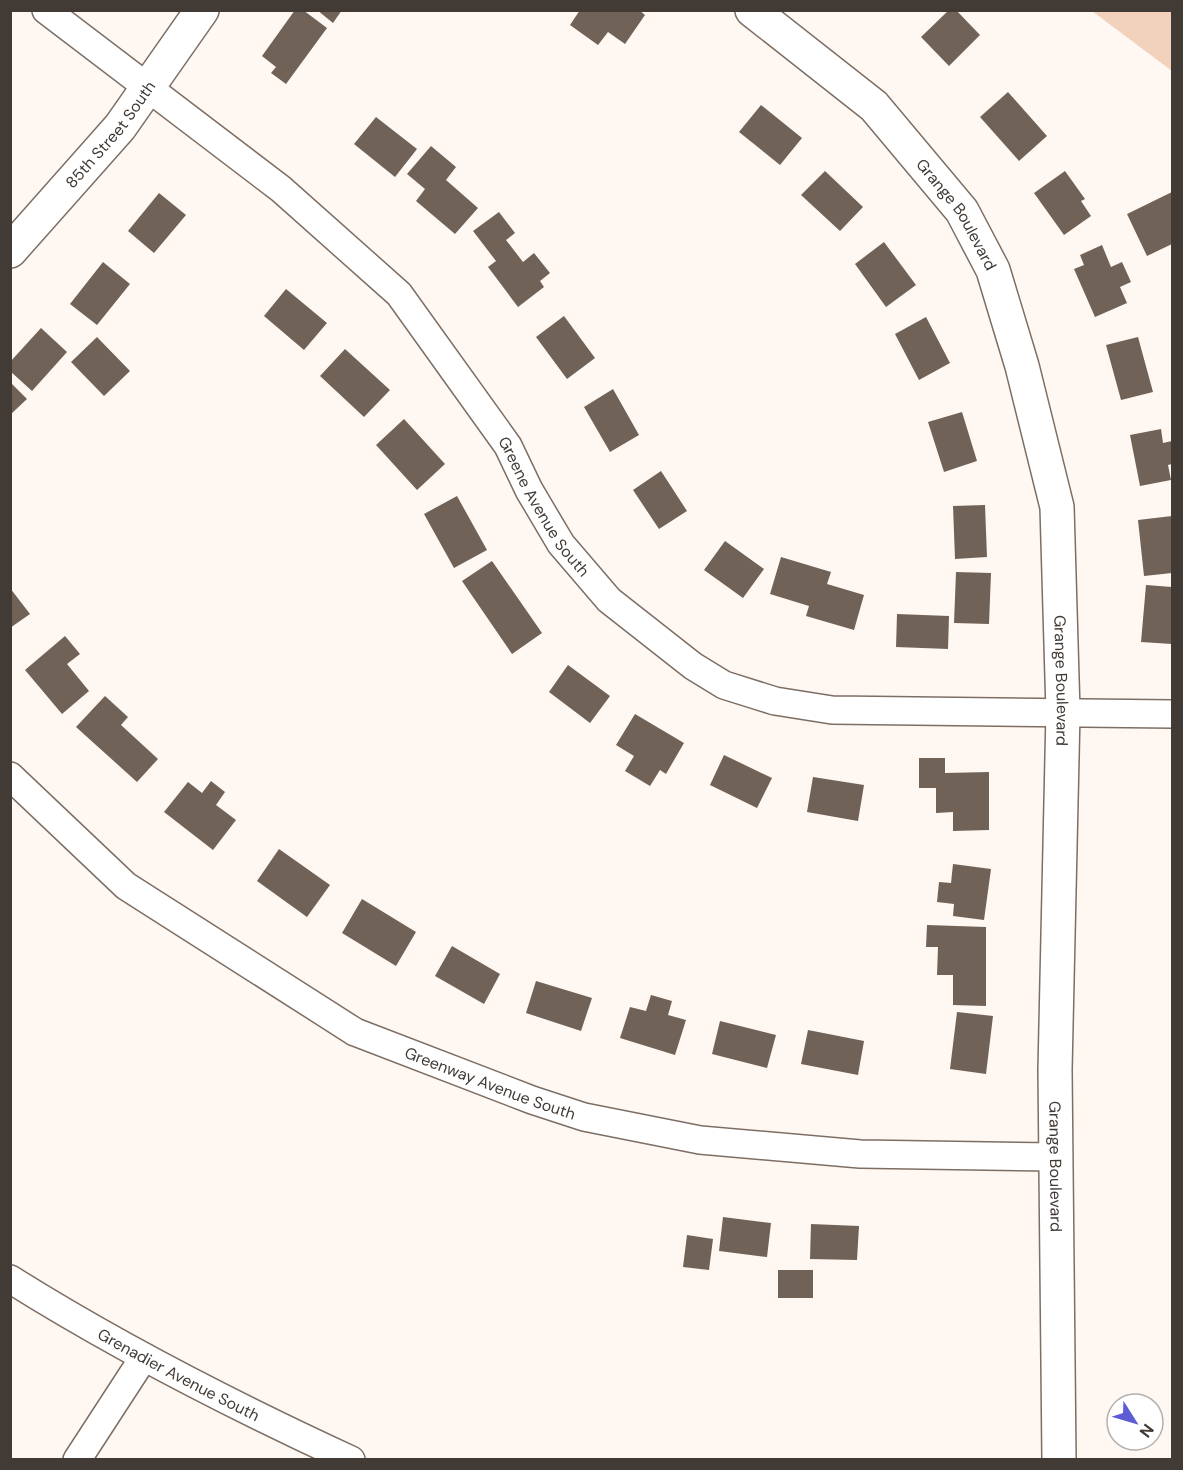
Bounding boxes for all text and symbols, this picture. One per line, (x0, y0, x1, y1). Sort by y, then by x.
street label: 85th Street South (61, 77, 160, 193)
street label: Grange Boulevard (911, 154, 1001, 274)
street label: Greene Avenue South (493, 432, 594, 581)
street label: Grange Boulevard (1049, 615, 1073, 746)
street label: Greenway Avenue South (402, 1042, 578, 1125)
street label: Grange Boulevard (1044, 1101, 1067, 1232)
street label: Grenadier Avenue South (94, 1324, 263, 1426)
north arrow (1105, 1392, 1165, 1452)
text: N (1135, 1420, 1158, 1442)

